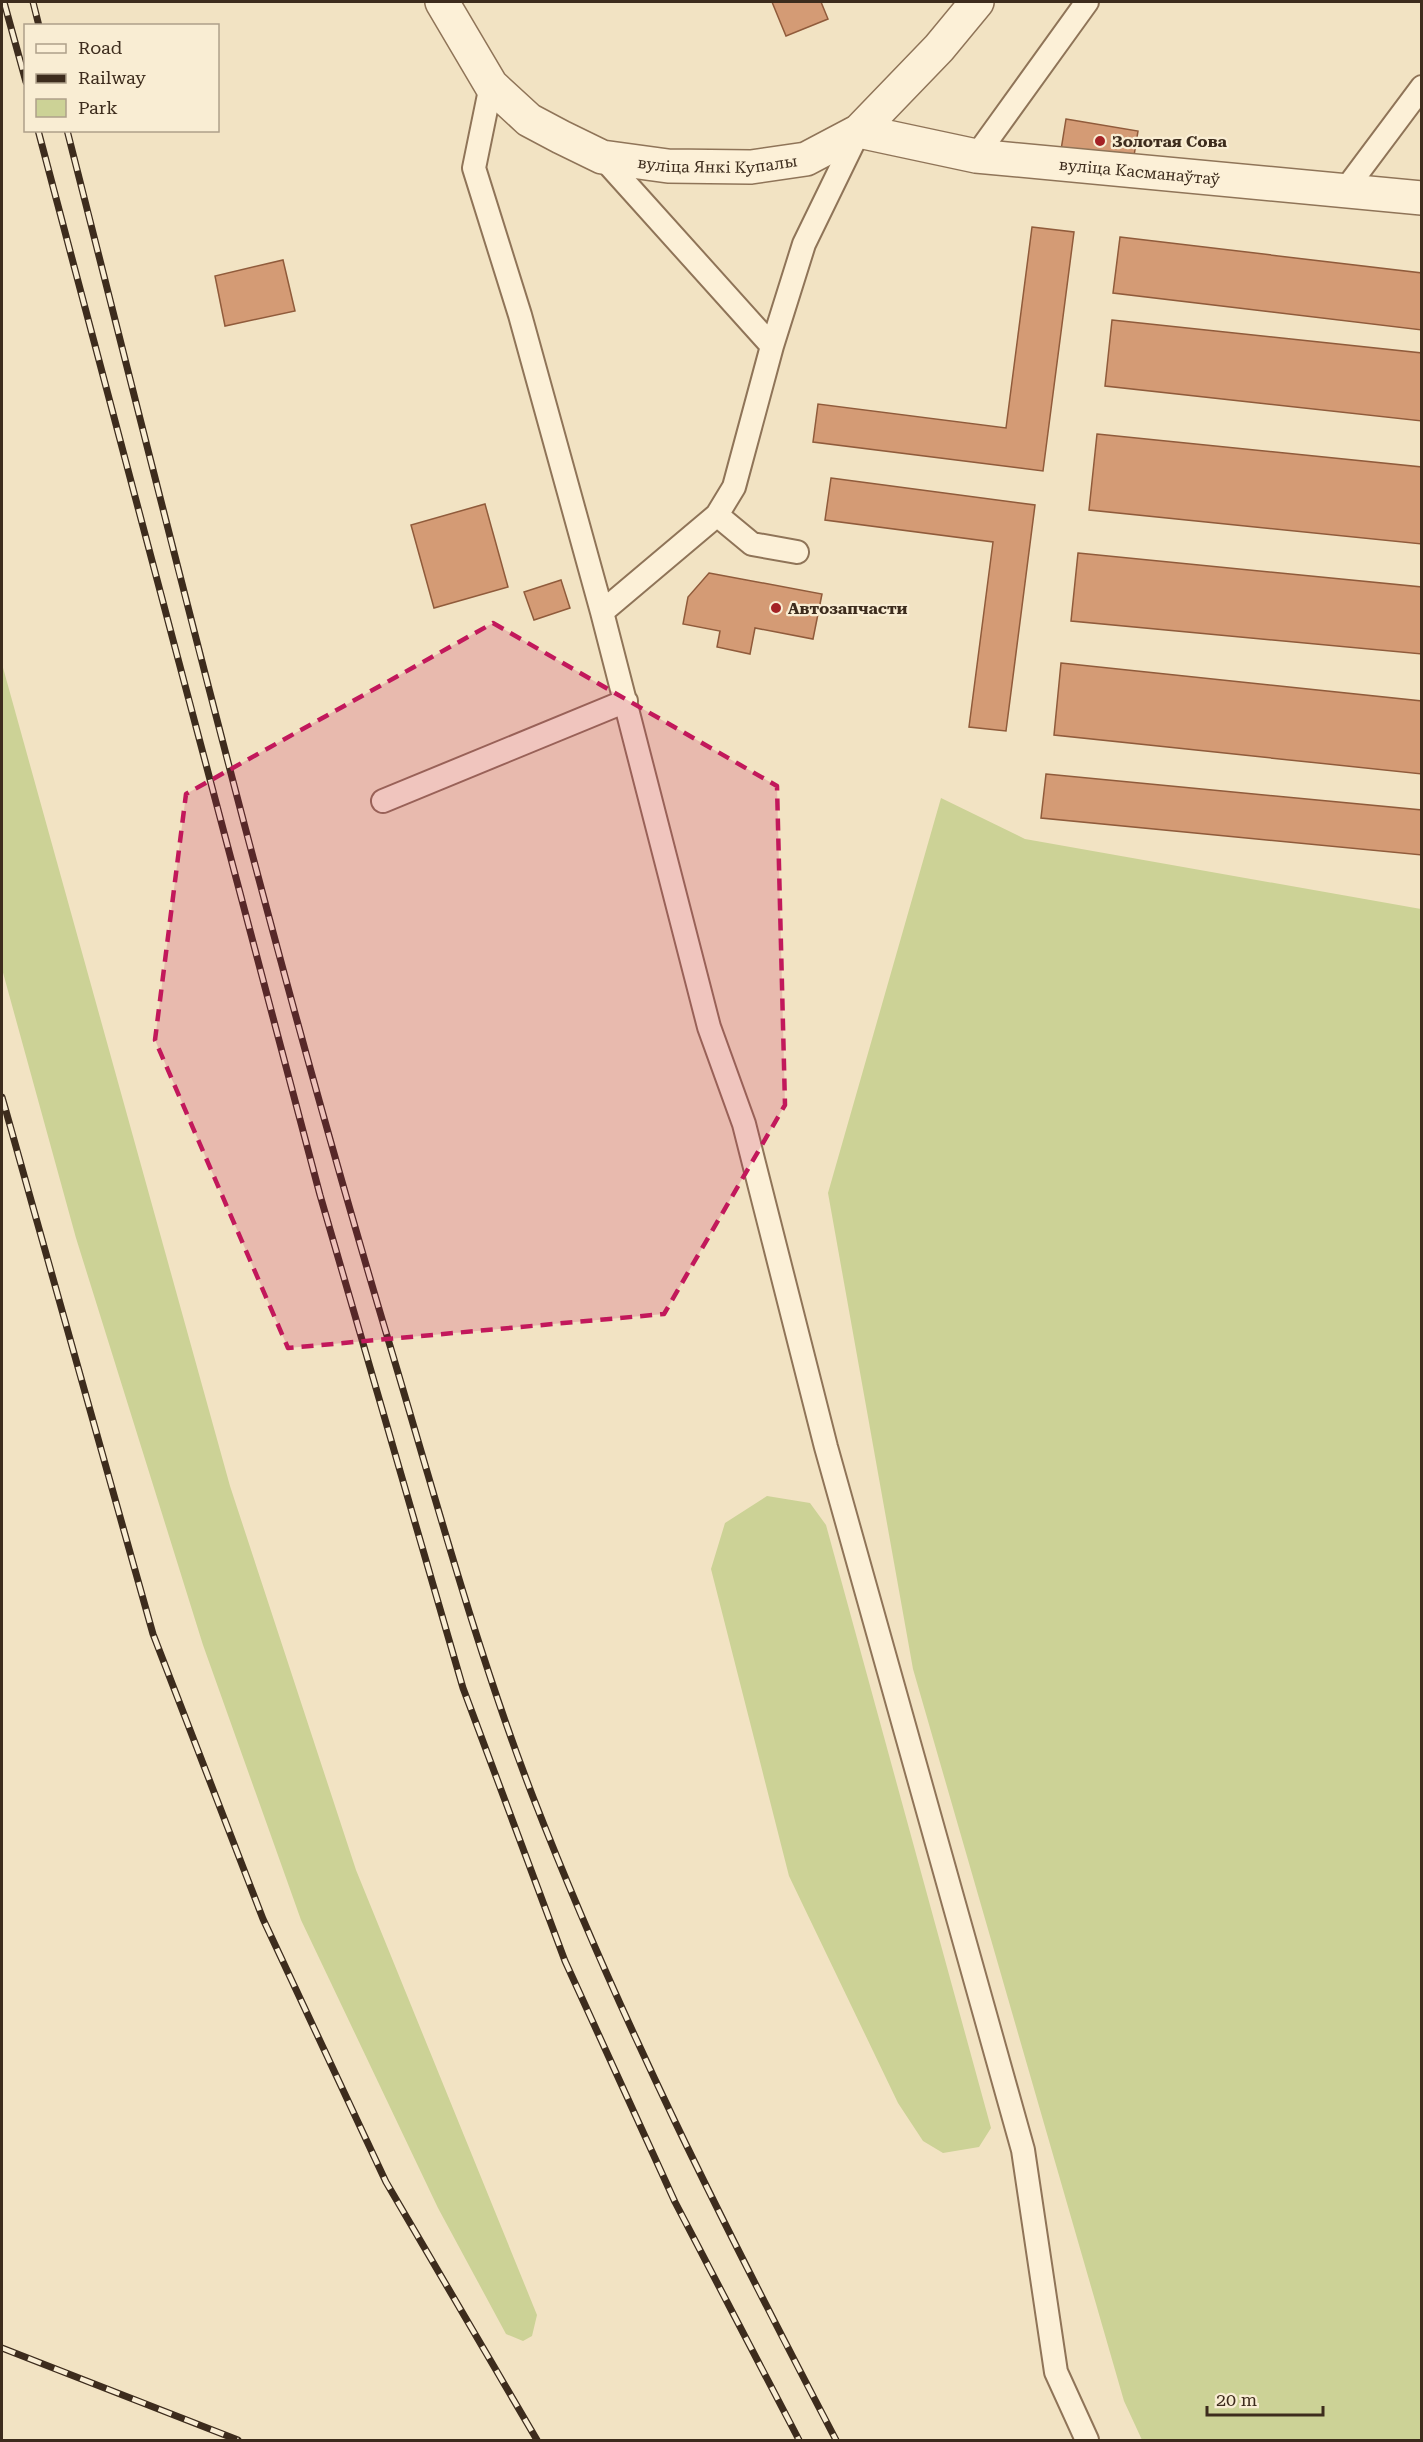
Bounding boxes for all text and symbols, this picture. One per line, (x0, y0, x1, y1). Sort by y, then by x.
legend (24, 24, 219, 132)
text: Road (78, 37, 123, 58)
text: Railway (78, 67, 146, 88)
text: Park (78, 97, 118, 118)
place label: Золотая Сова (1112, 132, 1228, 151)
marker: Золотая Сова (1093, 134, 1107, 148)
street label: вуліца Янкі Купалы (636, 151, 798, 177)
street label: вуліца Касманаўтаў (1058, 155, 1221, 189)
place label: Автозапчасти (788, 599, 908, 618)
marker: Автозапчасти (769, 601, 783, 615)
scale bar (1207, 2379, 1322, 2417)
text: 20 m (1216, 2389, 1257, 2410)

